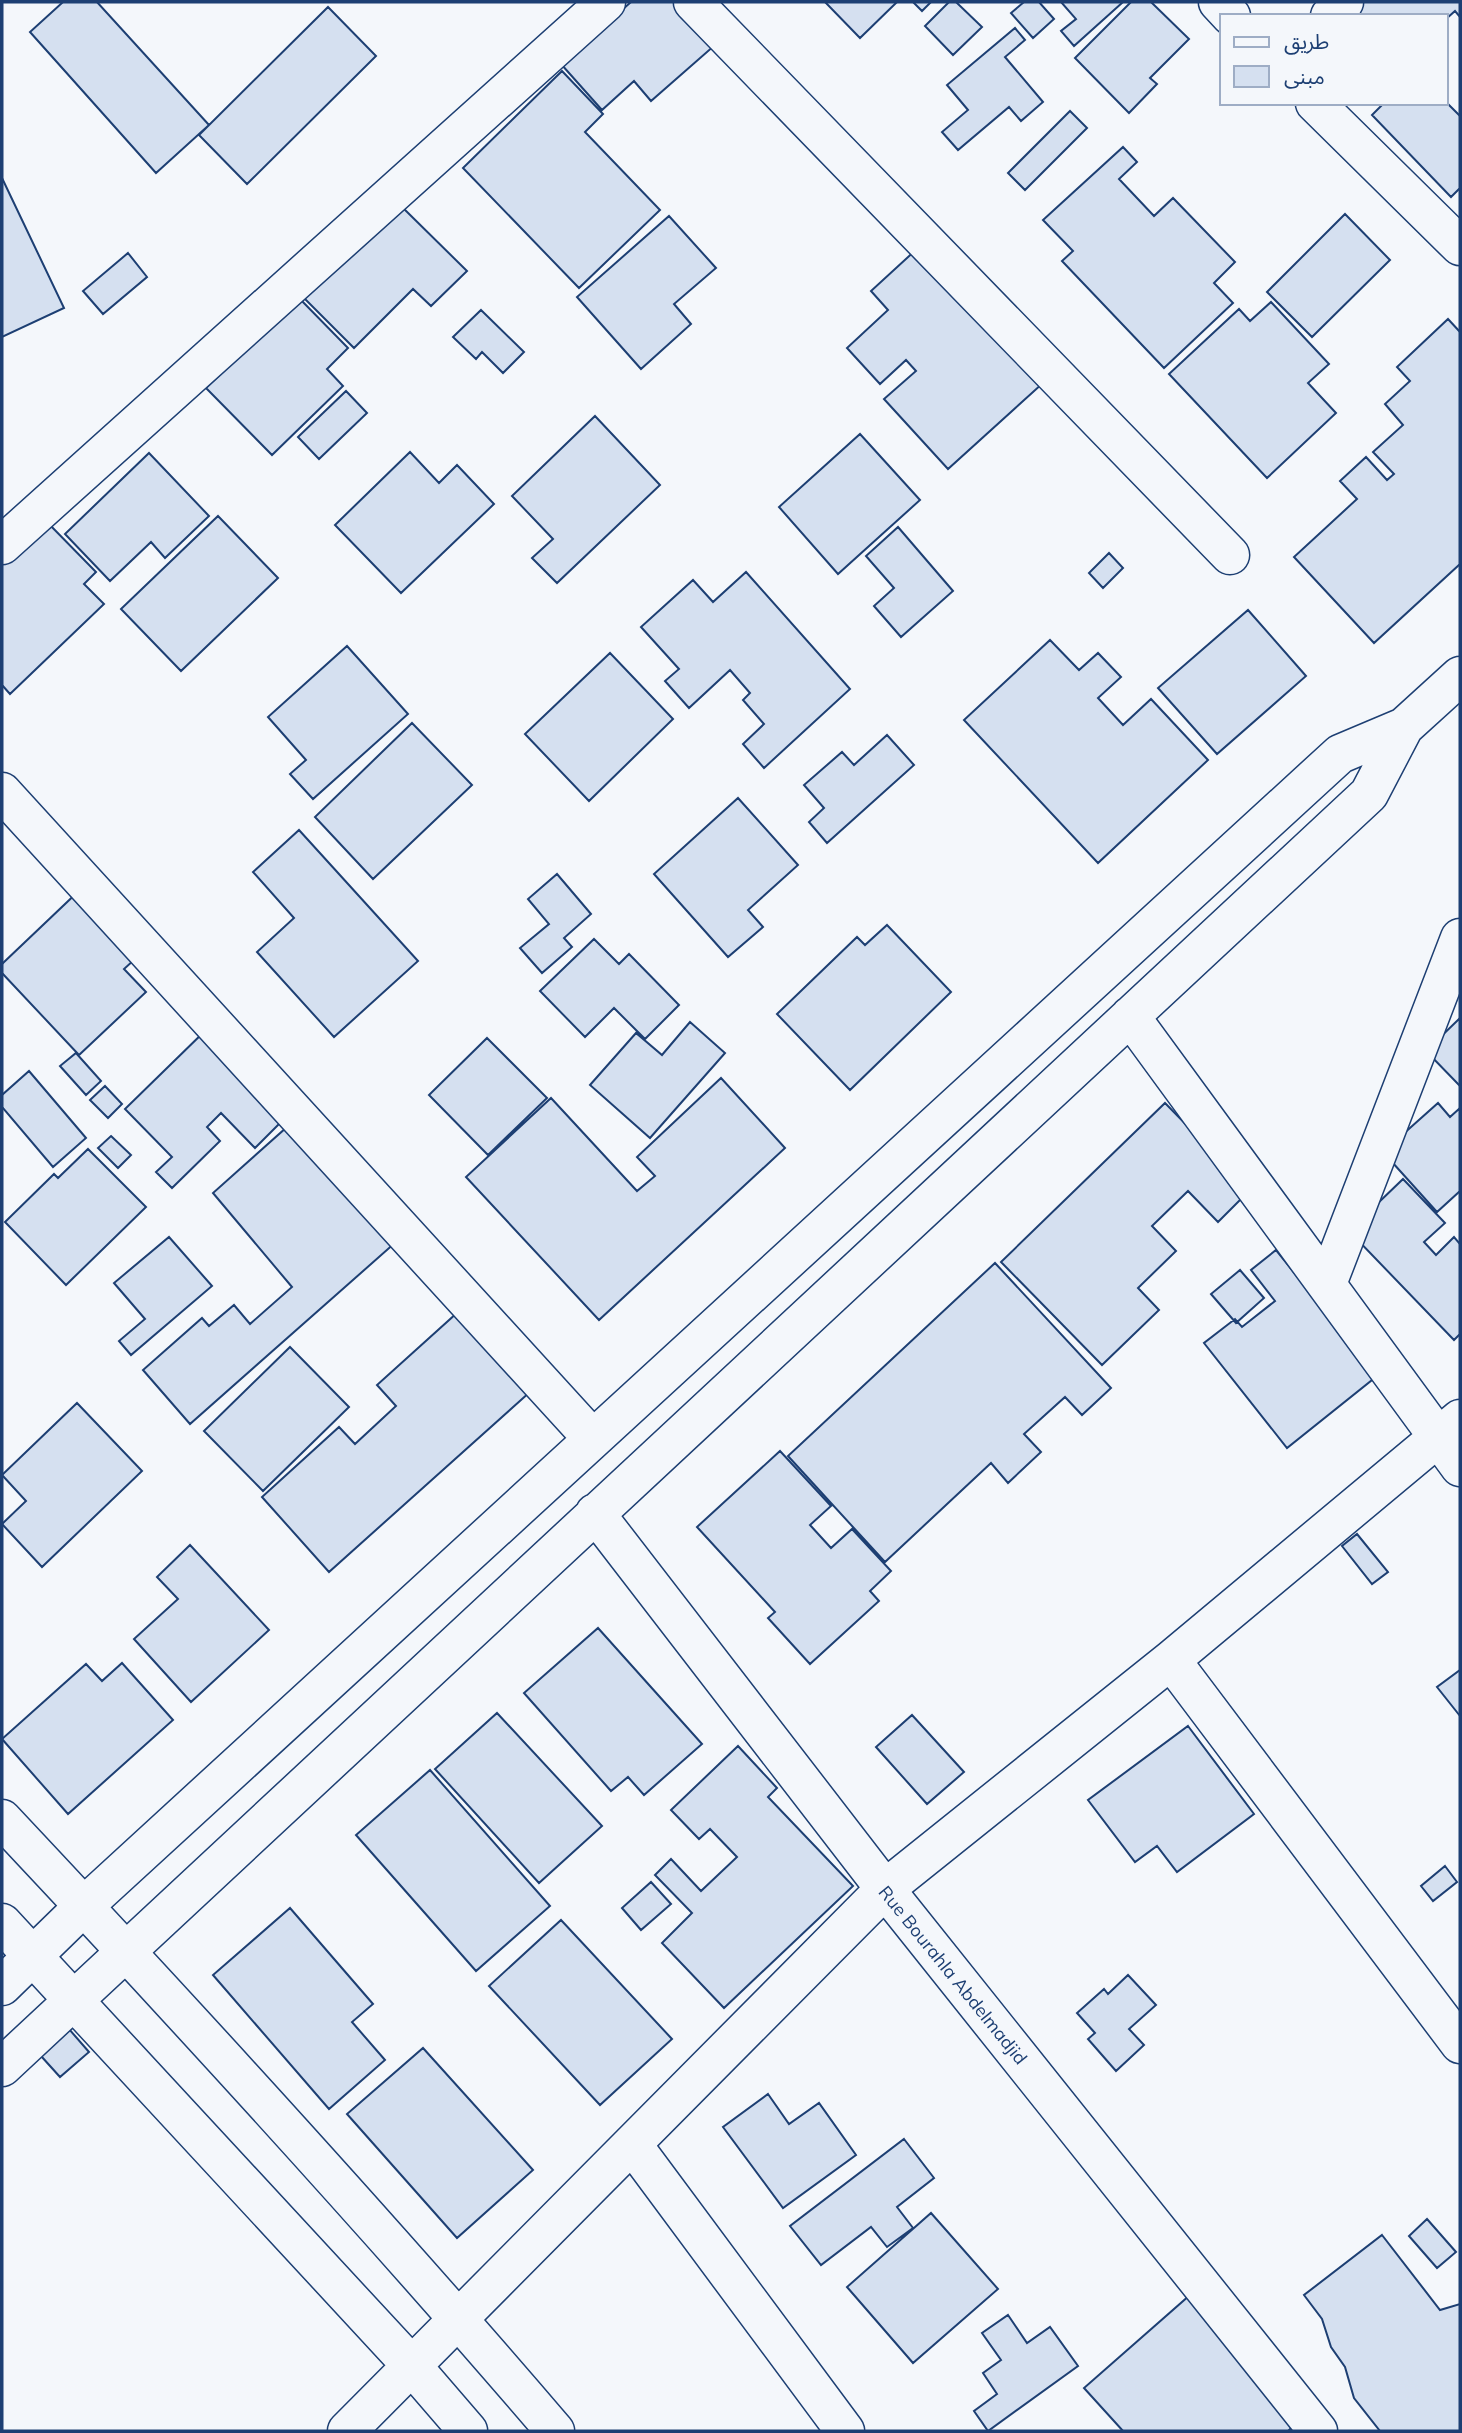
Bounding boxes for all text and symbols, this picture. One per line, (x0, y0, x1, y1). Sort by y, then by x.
legend (1220, 14, 1448, 105)
text: طريق (1284, 28, 1329, 55)
text: مبنى (1284, 63, 1325, 89)
street label: Rue Bourahla Abdelmadjid (874, 1881, 1032, 2069)

